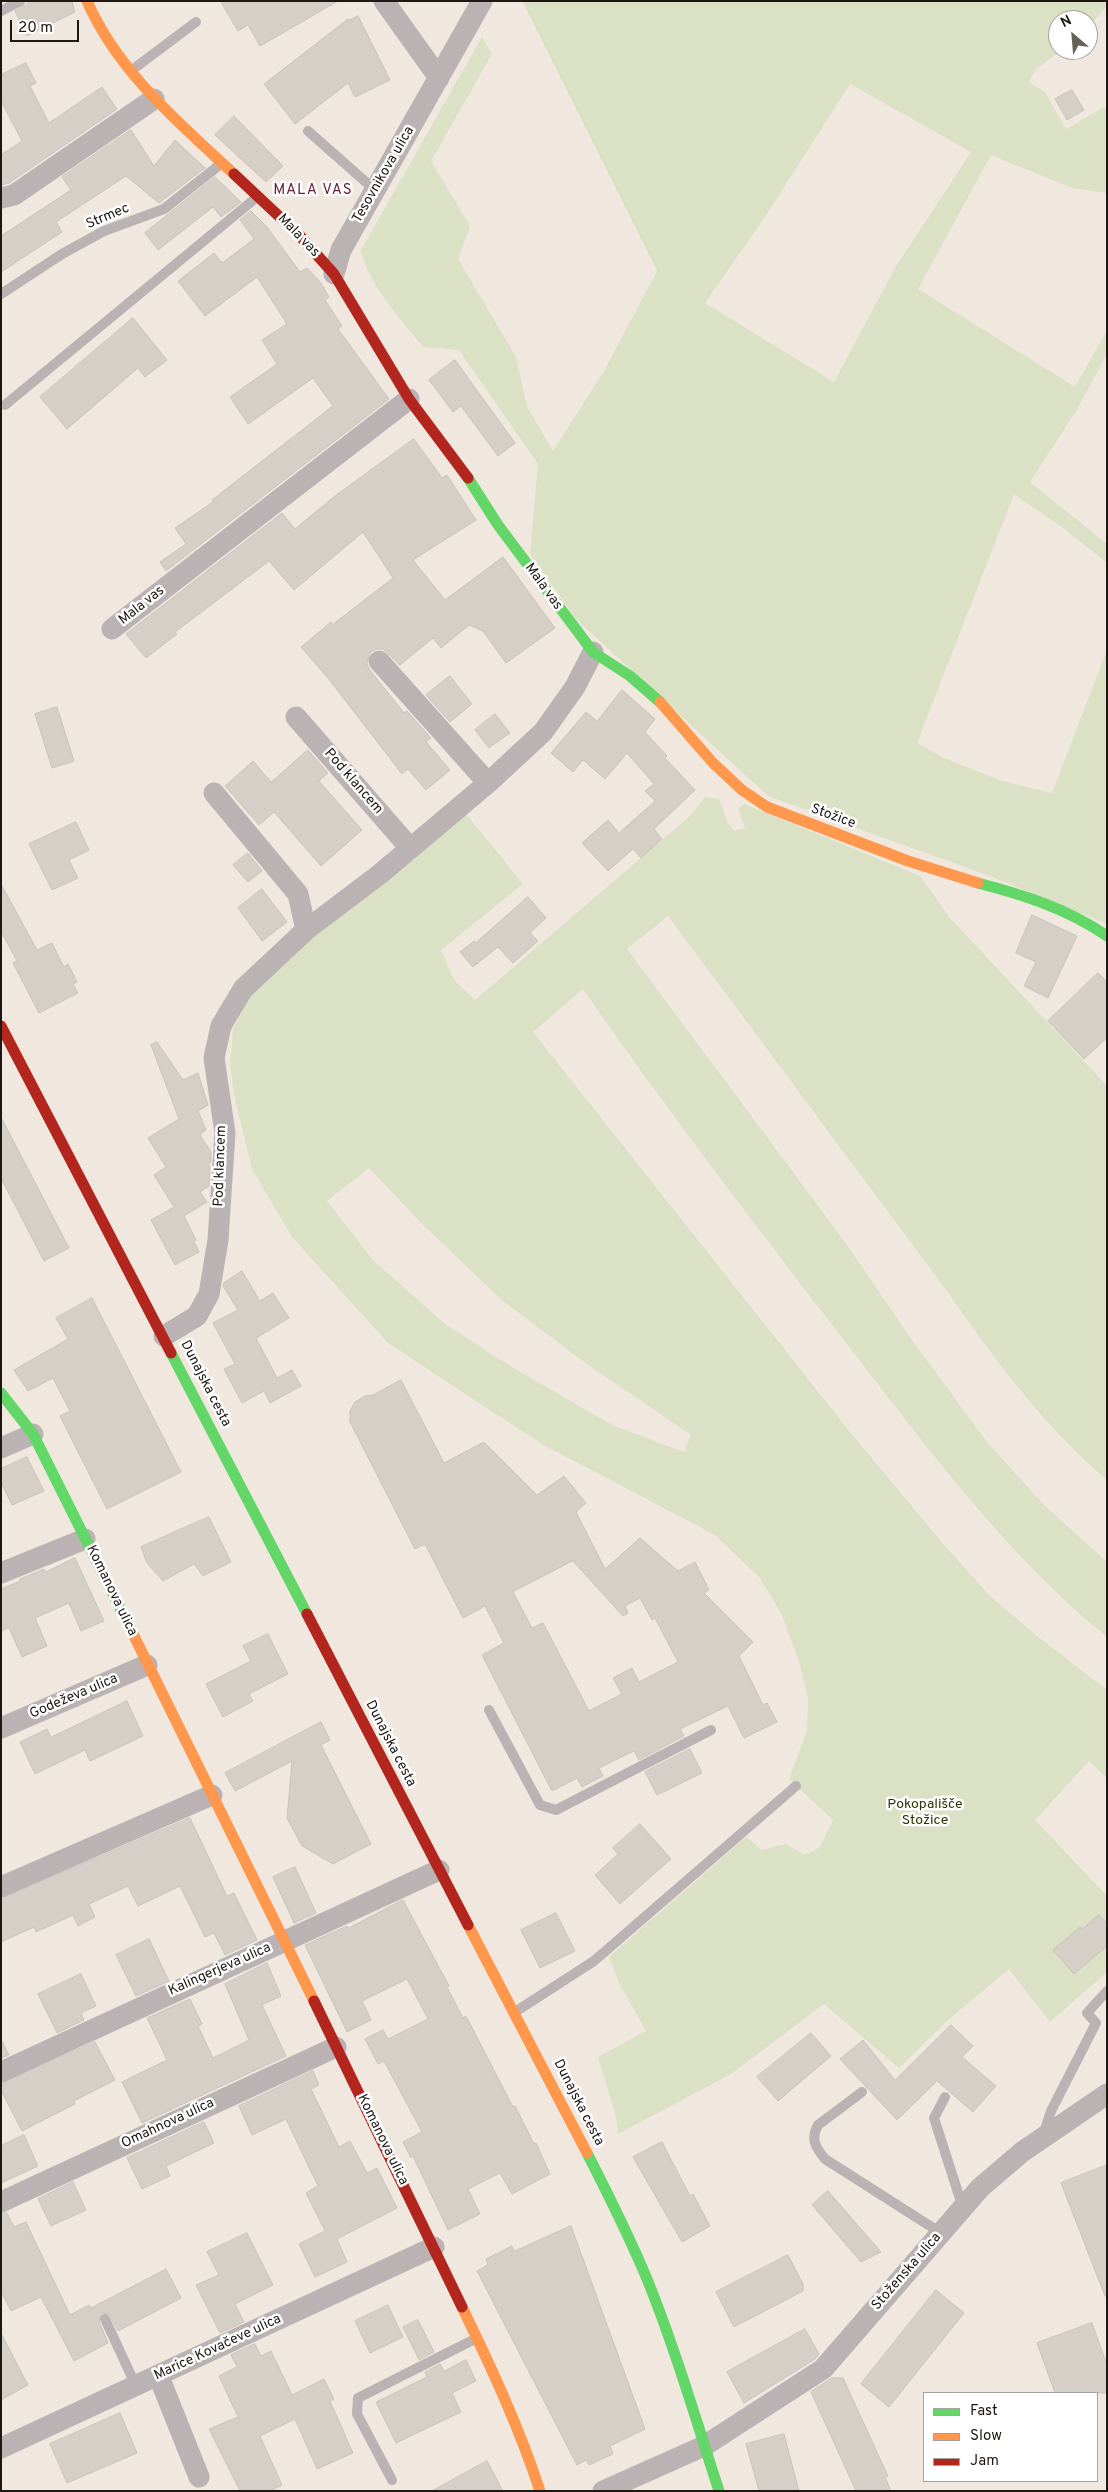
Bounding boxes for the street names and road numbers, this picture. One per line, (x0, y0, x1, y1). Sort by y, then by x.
street label: Tesovnikova ulica (350, 124, 418, 226)
street label: Strmec (84, 200, 132, 234)
street label: Mala vas (273, 211, 323, 261)
street label: Mala vas (521, 560, 565, 614)
street label: Mala vas (116, 583, 168, 629)
street label: Pod klancem (320, 746, 386, 818)
street label: Stožice (808, 801, 858, 833)
street label: Pod klancem (211, 1125, 231, 1207)
street label: Dunajska cesta (176, 1338, 234, 1430)
street label: Komanova ulica (82, 1543, 140, 1639)
street label: Godeževa ulica (27, 1671, 121, 1723)
street label: Dunajska cesta (361, 1698, 419, 1790)
street label: Kalingerjeva ulica (166, 1940, 274, 2000)
street label: Dunajska cesta (549, 2057, 607, 2149)
street label: Komanova ulica (353, 2092, 411, 2188)
street label: Omahnova ulica (119, 2095, 217, 2153)
street label: Stoženska ulica (869, 2230, 945, 2314)
street label: Marice Kovačeve ulica (152, 2311, 284, 2385)

